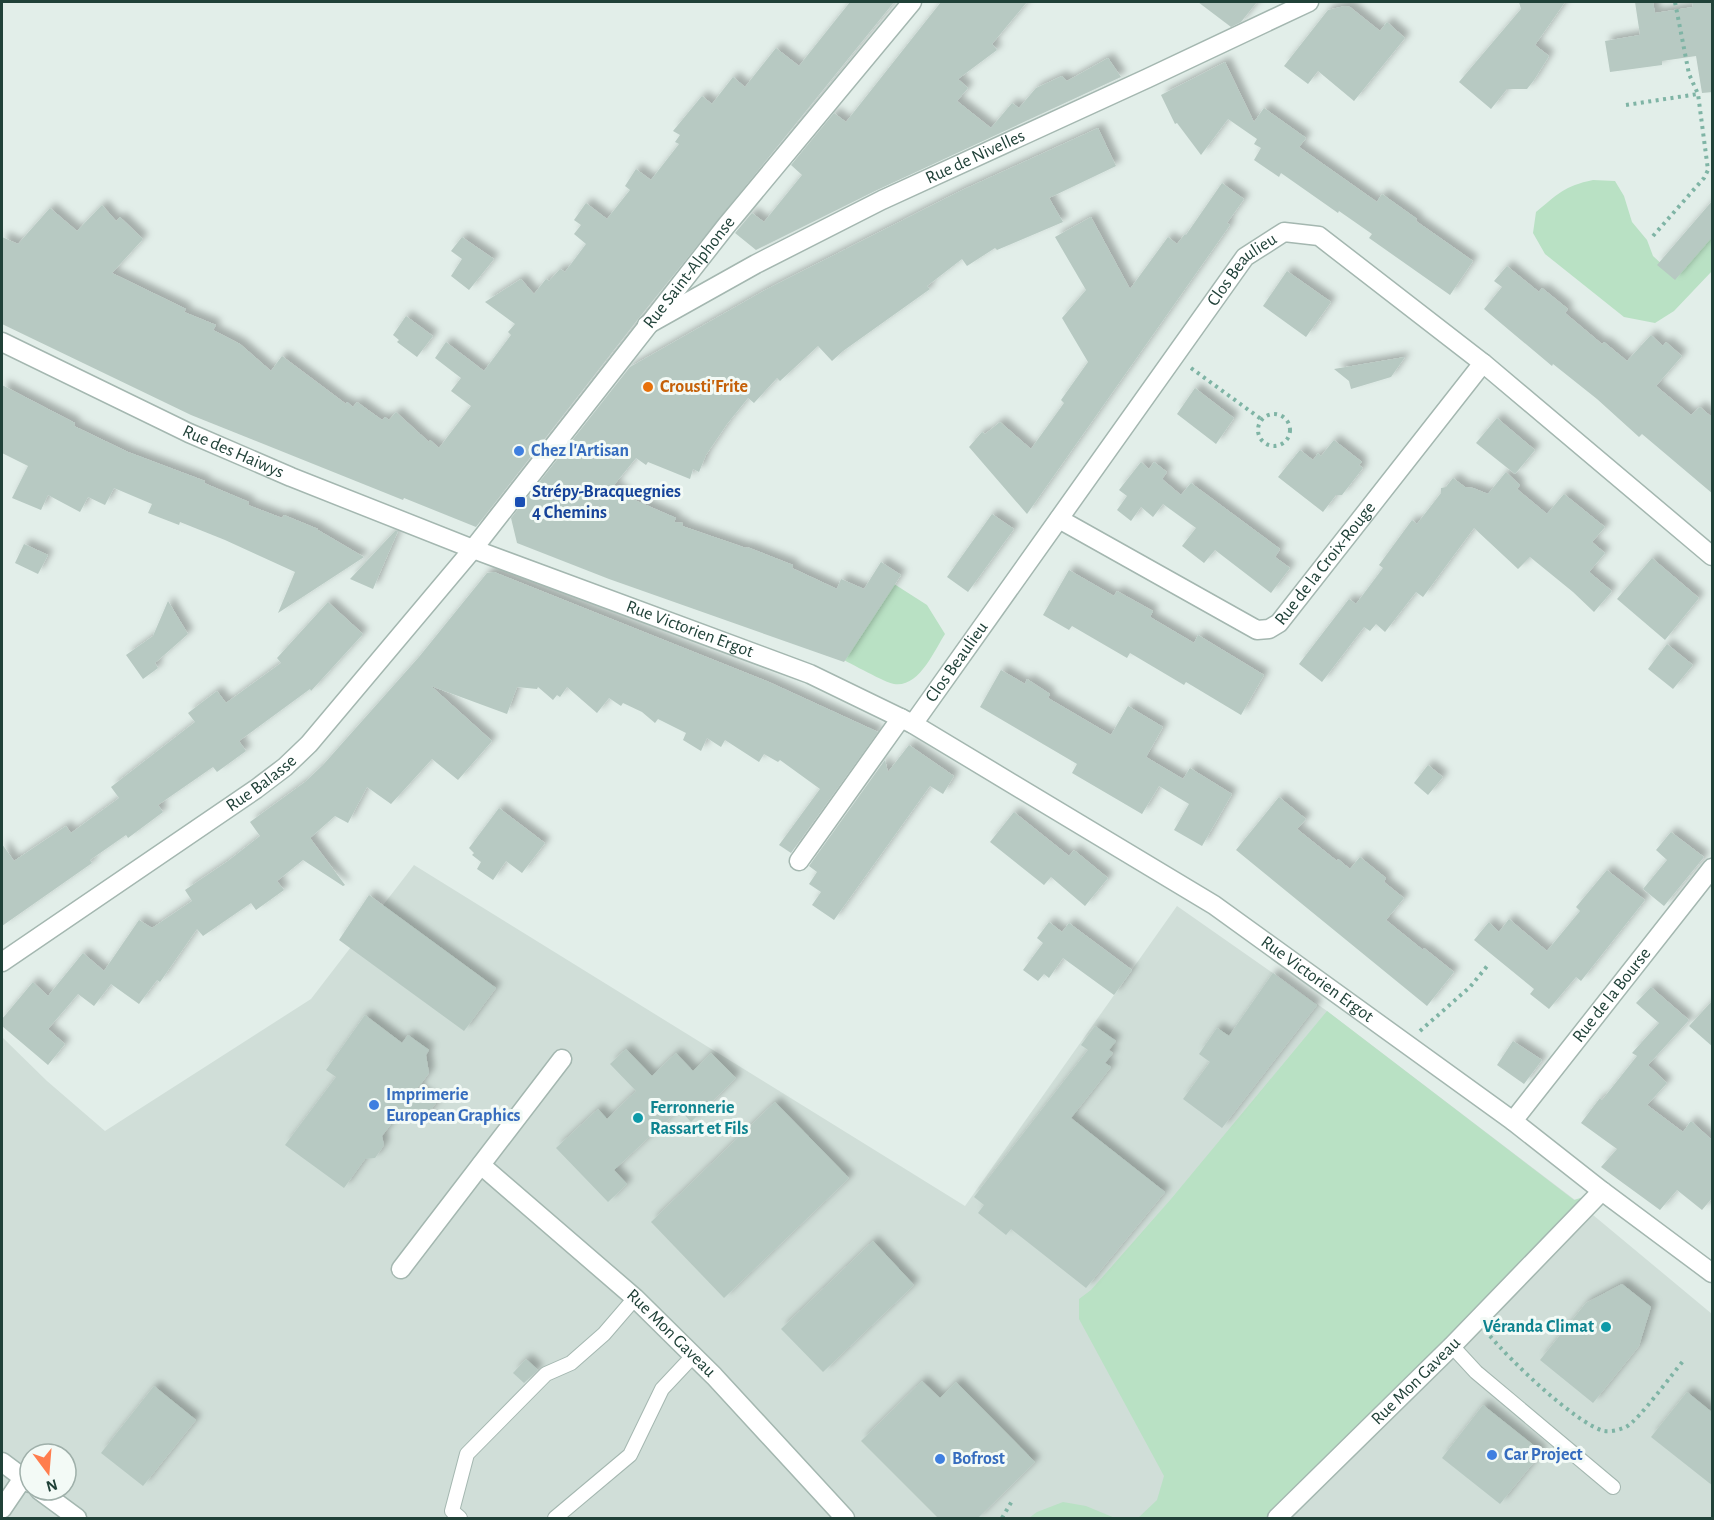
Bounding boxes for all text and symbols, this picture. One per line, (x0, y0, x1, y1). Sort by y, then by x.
street label: Rue de Nivelles (923, 127, 1028, 188)
street label: Rue Saint-Alphonse (640, 213, 739, 332)
street label: Clos Beaulieu (1204, 230, 1280, 309)
place label: Crousti'Frite (660, 378, 748, 396)
marker: Crousti'Frite (641, 380, 655, 394)
street label: Rue des Haiwys (179, 422, 286, 482)
place label: Chez l'Artisan (531, 442, 629, 460)
marker: Chez l'Artisan (512, 444, 526, 458)
place label: Strépy-Bracquegnies 4 Chemins (532, 483, 681, 522)
marker: Strépy-Bracquegnies 4 Chemins (513, 495, 527, 509)
street label: Rue de la Croix-Rouge (1272, 499, 1379, 629)
street label: Rue Victorien Ergot (624, 598, 756, 661)
street label: Clos Beaulieu (922, 619, 992, 706)
street label: Rue Balasse (223, 752, 300, 815)
street label: Rue Victorien Ergot (1257, 933, 1377, 1026)
street label: Rue de la Bourse (1569, 945, 1654, 1046)
place label: Imprimerie European Graphics (386, 1086, 521, 1125)
marker: Imprimerie European Graphics (367, 1098, 381, 1112)
place label: Ferronnerie Rassart et Fils (650, 1099, 749, 1138)
marker: Ferronnerie Rassart et Fils (631, 1111, 645, 1125)
street label: Rue Mon Gaveau (623, 1286, 719, 1381)
place label: Véranda Climat (1483, 1318, 1594, 1336)
marker: Véranda Climat (1599, 1320, 1613, 1334)
street label: Rue Mon Gaveau (1368, 1334, 1464, 1429)
north arrow (18, 1442, 78, 1502)
place label: Car Project (1504, 1446, 1582, 1464)
marker: Car Project (1485, 1448, 1499, 1462)
place label: Bofrost (952, 1450, 1005, 1468)
marker: Bofrost (933, 1452, 947, 1466)
text: N (44, 1476, 59, 1495)

